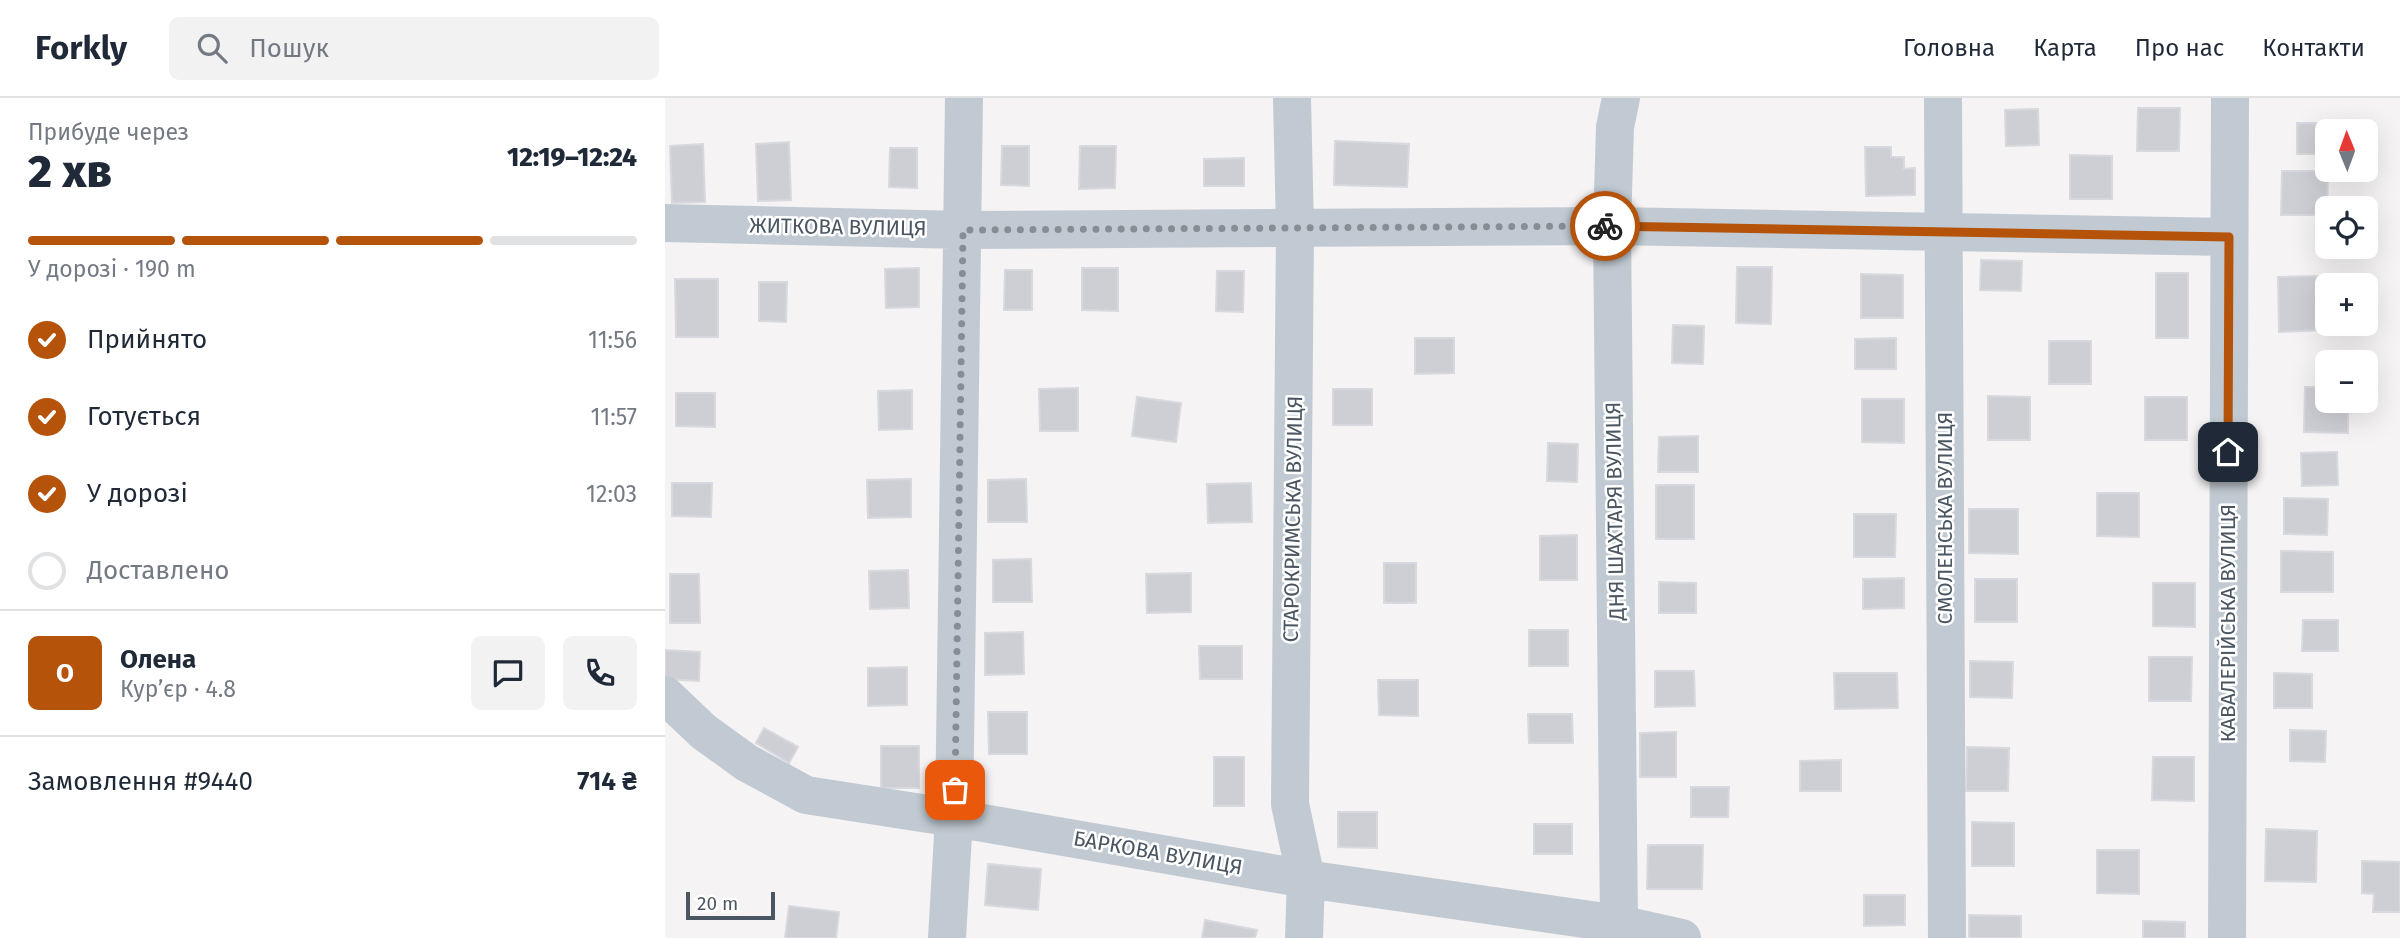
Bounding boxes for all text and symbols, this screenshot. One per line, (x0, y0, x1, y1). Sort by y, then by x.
search box (169, 17, 659, 80)
text: Forkly (35, 28, 127, 68)
icon: search (193, 29, 231, 67)
text: Пошук (249, 33, 329, 64)
text: Головна (1903, 34, 1995, 62)
text: Карта (2033, 34, 2097, 62)
text: Про нас (2135, 34, 2224, 62)
text: Контакти (2262, 34, 2365, 62)
text: Прибуде через (28, 118, 189, 146)
north arrow (2315, 119, 2378, 182)
map controls (2315, 119, 2378, 413)
text: 12:19–12:24 (507, 142, 637, 173)
text: 2 хв (28, 144, 112, 199)
courier (1570, 191, 1640, 261)
button: locate (2315, 196, 2378, 259)
icon: bike (1586, 207, 1624, 245)
street label: ЖИТКОВА ВУЛИЦЯ (749, 212, 927, 242)
text: У дорозі · 190 m (28, 255, 196, 283)
button: + (2315, 273, 2378, 336)
icon: check (28, 321, 66, 359)
text: Прийнято (87, 324, 207, 355)
text: 11:56 (588, 326, 637, 354)
button: − (2315, 350, 2378, 413)
street label: СТАРОКРИМСЬКА ВУЛИЦЯ (1278, 395, 1308, 643)
icon: check (28, 398, 66, 436)
text: Готується (87, 401, 201, 432)
street label: ДНЯ ШАХТАРЯ ВУЛИЦЯ (1600, 402, 1630, 621)
text: 11:57 (591, 403, 637, 431)
street label: СМОЛЕНСЬКА ВУЛИЦЯ (1932, 411, 1958, 625)
pin (2198, 422, 2258, 482)
icon: home (2209, 433, 2247, 471)
icon: check (28, 475, 66, 513)
text: У дорозі (87, 478, 188, 509)
text: 12:03 (586, 480, 637, 508)
street label: КАВАЛЕРІЙСЬКА ВУЛИЦЯ (2215, 504, 2241, 742)
text: Доставлено (87, 555, 229, 586)
button: chat (471, 636, 545, 710)
button: phone (563, 636, 637, 710)
text: Олена (120, 644, 196, 675)
text: О (56, 658, 74, 689)
text: Кур’єр · 4.8 (120, 675, 236, 703)
pin (925, 760, 985, 820)
text: Замовлення #9440 (28, 766, 253, 797)
text: 714 ₴ (577, 766, 637, 797)
icon: bag (936, 771, 974, 809)
street label: БАРКОВА ВУЛИЦЯ (1072, 825, 1244, 881)
scale bar (686, 889, 775, 921)
text: 20 m (697, 892, 738, 915)

